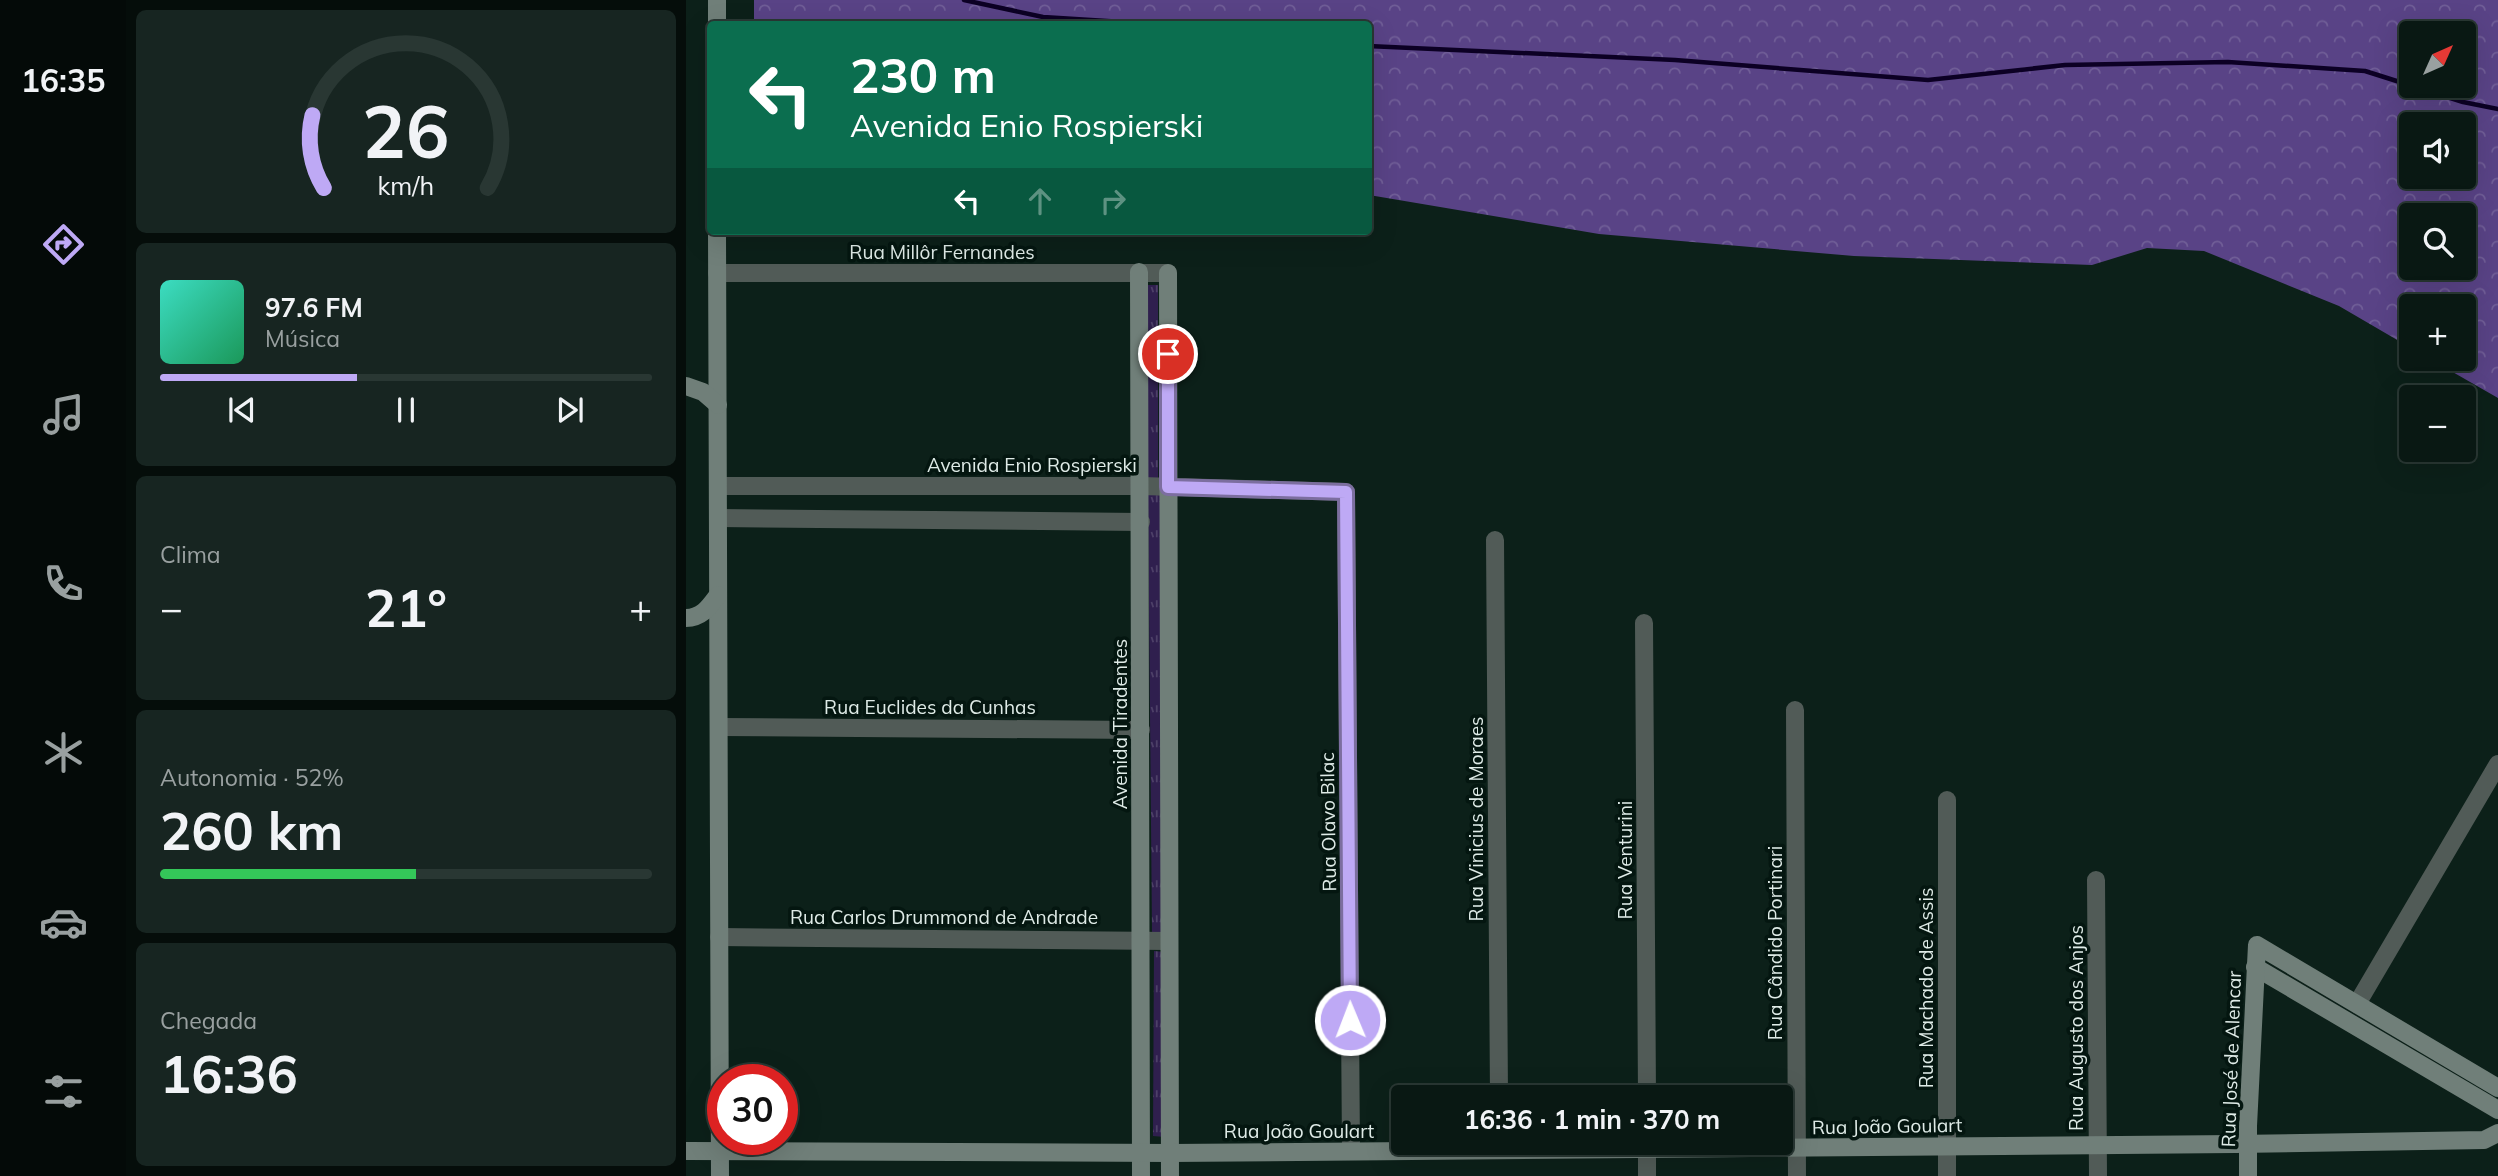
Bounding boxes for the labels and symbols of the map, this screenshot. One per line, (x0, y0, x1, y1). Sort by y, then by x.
north arrow (2399, 21, 2476, 98)
street label: Rua Millôr Fernandes (849, 240, 1035, 264)
pin (1138, 324, 1198, 384)
street label: Avenida Enio Rospierski (927, 453, 1137, 477)
street label: Avenida Tiradentes (1108, 639, 1132, 809)
street label: Rua Euclides da Cunhas (824, 695, 1036, 719)
street label: Rua Vinicius de Moraes (1464, 717, 1488, 922)
street label: Rua Olavo Bilac (1315, 752, 1341, 892)
street label: Rua Venturini (1613, 801, 1637, 919)
street label: Rua Cândido Portinari (1763, 846, 1787, 1040)
street label: Rua Machado de Assis (1914, 888, 1938, 1088)
street label: Rua Carlos Drummond de Andrade (790, 905, 1098, 929)
street label: Rua Augusto dos Anjos (2064, 925, 2088, 1131)
street label: Rua José de Alencar (2216, 970, 2246, 1148)
position arrow (1313, 983, 1387, 1057)
speed limit sign: 30 (707, 1064, 798, 1155)
street label: Rua João Goulart (1812, 1113, 1963, 1139)
street label: Rua João Goulart (1224, 1119, 1375, 1143)

